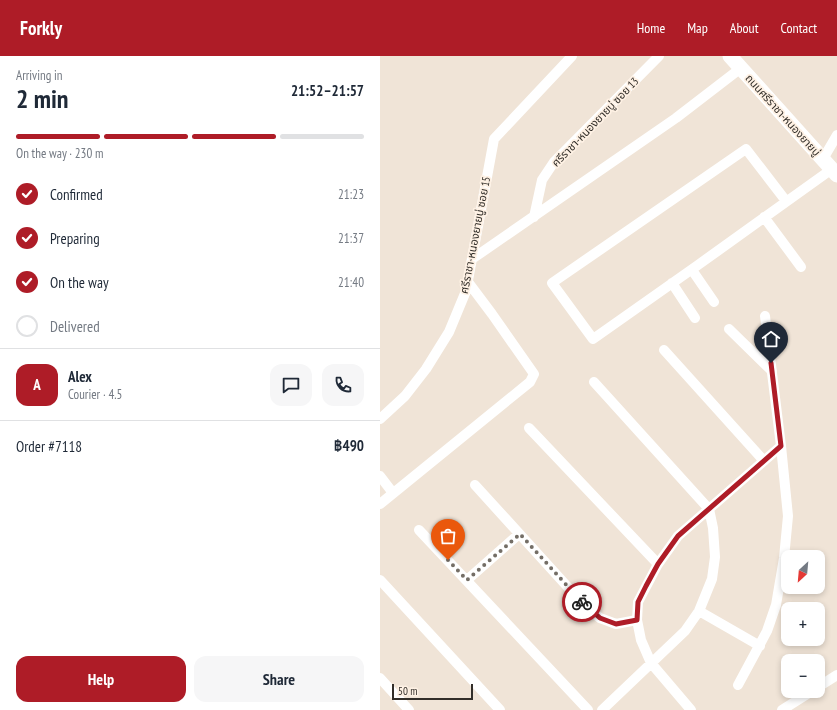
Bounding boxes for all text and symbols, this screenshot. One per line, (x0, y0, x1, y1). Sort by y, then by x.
text: Forkly (20, 16, 62, 40)
text: Home (637, 19, 665, 37)
text: Map (687, 19, 708, 37)
text: About (730, 19, 759, 37)
text: Contact (781, 19, 817, 37)
text: Arriving in (16, 67, 63, 84)
street label: ถนนศรีราชา-หนองยายบู่ (742, 71, 824, 159)
street label: ศรีราชา-หนองยายบู่ ซอย 13 (549, 74, 641, 170)
text: 21:52–21:57 (291, 81, 364, 100)
text: 2 min (16, 82, 69, 115)
text: On the way · 230 m (16, 145, 103, 162)
street label: ศรีราชา-หนองยายบู่ ซอย 15 (457, 175, 493, 295)
icon: check (16, 183, 38, 205)
text: Confirmed (50, 185, 103, 204)
text: 21:23 (338, 186, 364, 203)
icon: check (16, 227, 38, 249)
text: Preparing (50, 229, 100, 248)
text: 21:37 (338, 230, 364, 247)
icon: check (16, 271, 38, 293)
text: On the way (50, 273, 109, 292)
text: 21:40 (338, 274, 364, 291)
text: Delivered (50, 317, 100, 336)
pin (754, 322, 788, 363)
icon: home (760, 328, 782, 350)
button: chat (270, 364, 312, 406)
button: phone (322, 364, 364, 406)
text: Alex (68, 367, 92, 386)
text: A (33, 375, 41, 394)
text: Courier · 4.5 (68, 386, 122, 403)
text: ฿490 (334, 436, 364, 455)
text: Order #7118 (16, 437, 82, 456)
pin (431, 519, 465, 560)
icon: bag (437, 525, 459, 547)
north arrow (781, 550, 825, 594)
map controls (781, 550, 825, 698)
courier (562, 582, 602, 622)
icon: bike (571, 591, 593, 613)
button: + (781, 602, 825, 646)
button: − (781, 654, 825, 698)
button: Help (16, 656, 186, 702)
button: Share (194, 656, 364, 702)
scale bar (392, 682, 473, 701)
text: 50 m (398, 684, 417, 698)

